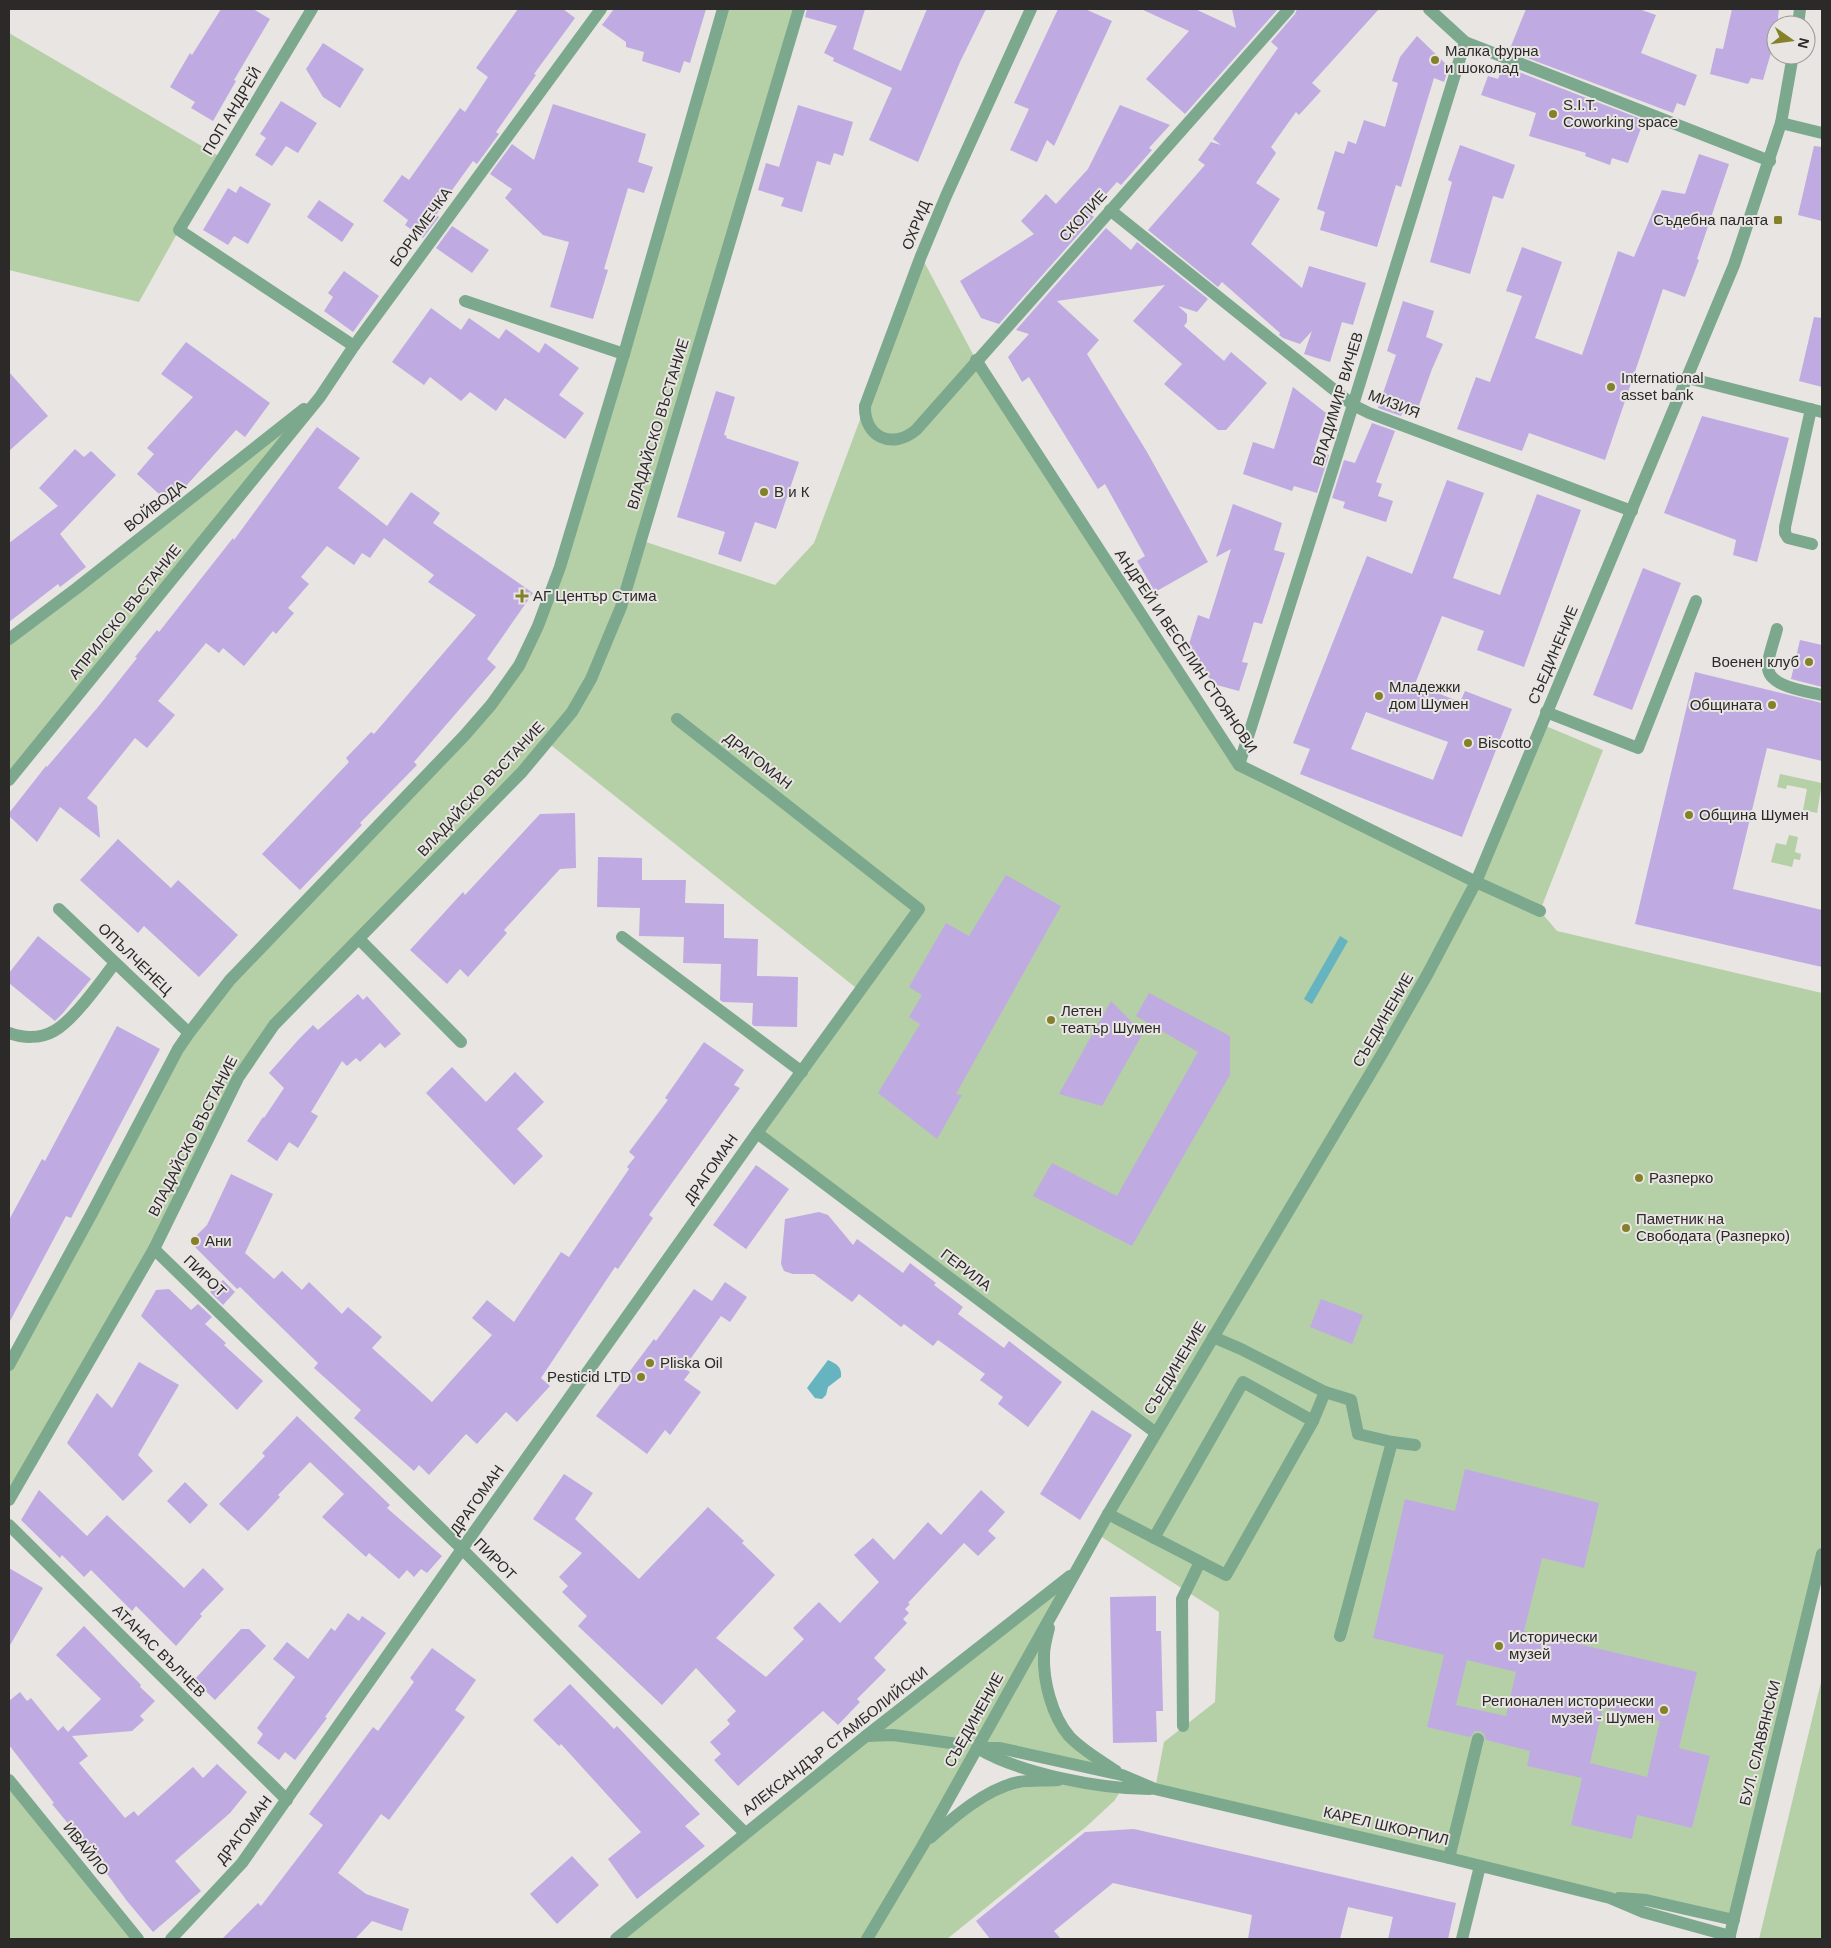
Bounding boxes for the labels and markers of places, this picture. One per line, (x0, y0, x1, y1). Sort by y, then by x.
place label: Малка фурна и шоколад (1445, 42, 1539, 76)
marker: Малка фурна и шоколад (1429, 54, 1441, 66)
place label: S.I.T. Coworking space (1563, 96, 1678, 130)
marker: S.I.T. Coworking space (1547, 108, 1559, 120)
place label: Съдебна палата (1653, 211, 1769, 228)
marker: Съдебна палата (1772, 214, 1784, 226)
place label: International asset bank (1621, 369, 1704, 403)
marker: International asset bank (1605, 381, 1617, 393)
place label: В и К (774, 483, 810, 500)
marker: В и К (758, 486, 770, 498)
place label: АГ Център Стима (533, 587, 657, 604)
marker: АГ Център Стима (515, 589, 529, 603)
place label: Военен клуб (1711, 653, 1799, 670)
marker: Военен клуб (1803, 656, 1815, 668)
place label: Младежки дом Шумен (1389, 678, 1469, 712)
marker: Младежки дом Шумен (1373, 690, 1385, 702)
place label: Общината (1690, 696, 1763, 713)
marker: Общината (1766, 699, 1778, 711)
place label: Biscotto (1478, 734, 1531, 751)
marker: Biscotto (1462, 737, 1474, 749)
place label: Община Шумен (1699, 806, 1809, 823)
marker: Община Шумен (1683, 809, 1695, 821)
place label: Летен театър Шумен (1061, 1002, 1161, 1036)
marker: Летен театър Шумен (1045, 1014, 1057, 1026)
place label: Разперко (1649, 1169, 1713, 1186)
marker: Разперко (1633, 1172, 1645, 1184)
place label: Паметник на Свободата (Разперко) (1636, 1210, 1790, 1244)
marker: Паметник на Свободата (Разперко) (1620, 1222, 1632, 1234)
place label: Ани (205, 1232, 232, 1249)
marker: Ани (189, 1235, 201, 1247)
place label: Pliska Oil (660, 1354, 723, 1371)
marker: Pliska Oil (644, 1357, 656, 1369)
place label: Pesticid LTD (547, 1368, 631, 1385)
marker: Pesticid LTD (635, 1371, 647, 1383)
place label: Исторически музей (1509, 1628, 1598, 1662)
marker: Исторически музей (1493, 1640, 1505, 1652)
place label: Регионален исторически музей - Шумен (1482, 1692, 1654, 1726)
marker: Регионален исторически музей - Шумен (1658, 1704, 1670, 1716)

